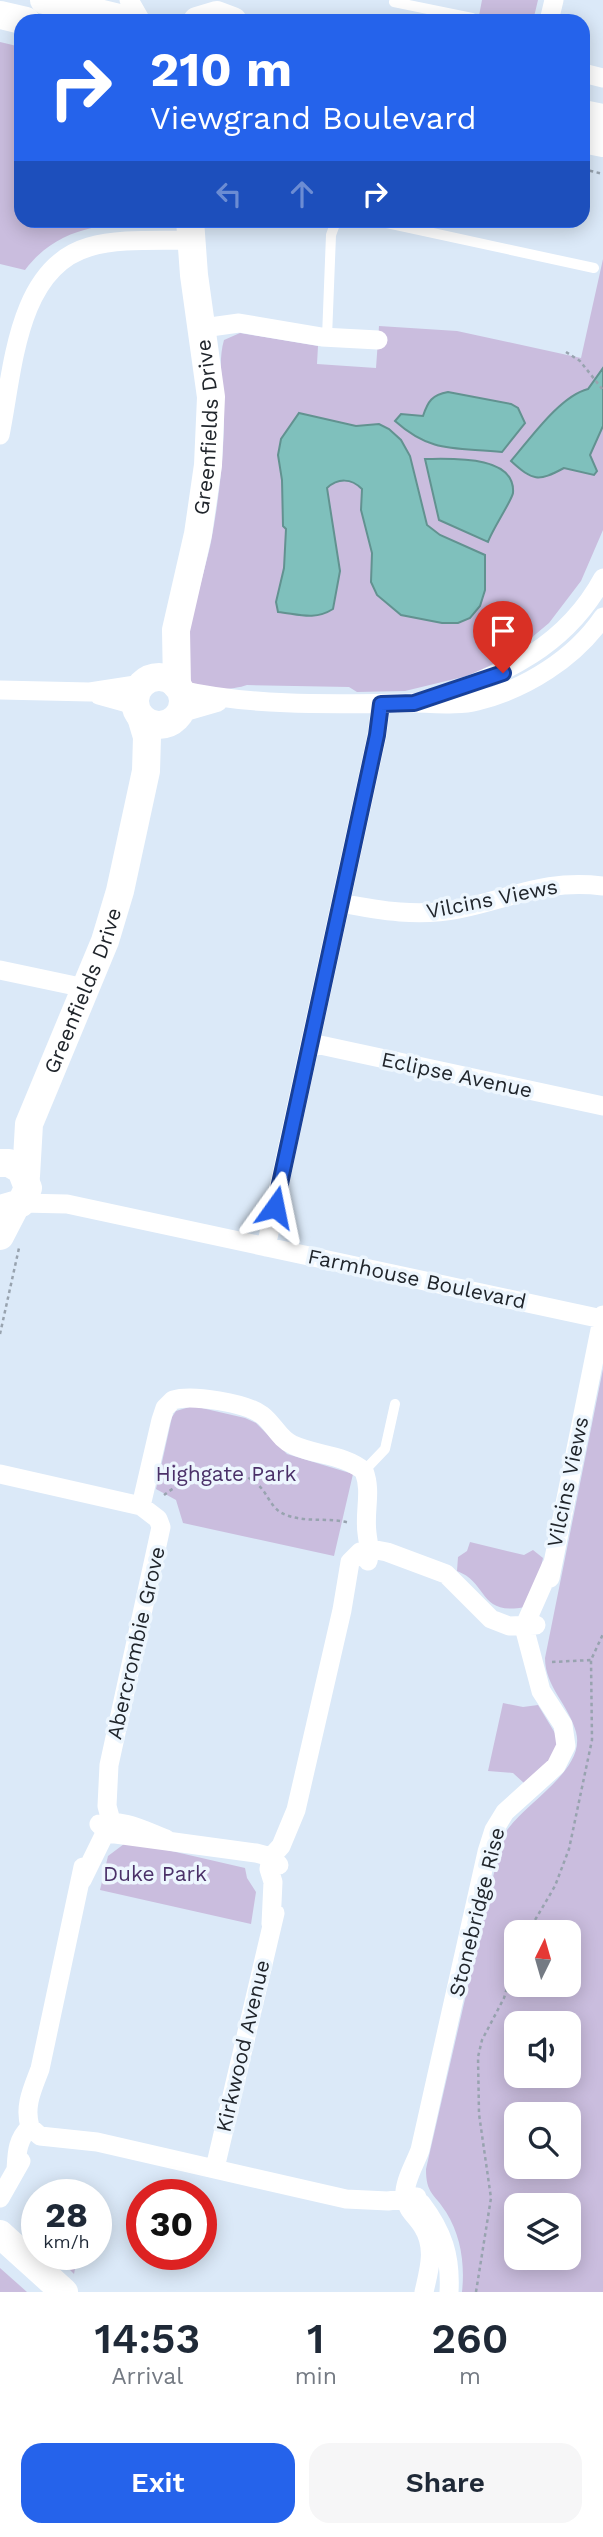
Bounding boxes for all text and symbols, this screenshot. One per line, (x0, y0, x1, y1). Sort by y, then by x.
text: 210 m (150, 40, 292, 98)
icon: right (35, 42, 126, 133)
text: Viewgrand Boulevard (150, 99, 477, 137)
icon: left (210, 175, 248, 213)
icon: ahead (283, 175, 321, 213)
icon: right (356, 175, 394, 213)
street label: Greenfields Drive (188, 338, 223, 517)
pin (473, 601, 533, 673)
icon: arrive (484, 612, 522, 650)
street label: Vilcins Views (424, 874, 560, 923)
street label: Greenfields Drive (38, 905, 126, 1077)
street label: Eclipse Avenue (379, 1046, 535, 1103)
position arrow (238, 1170, 312, 1244)
street label: Farmhouse Boulevard (306, 1243, 529, 1314)
street label: Vilcins Views (541, 1414, 594, 1550)
park label: Highgate Park (155, 1461, 297, 1486)
street label: Abercrombie Grove (101, 1544, 170, 1742)
street label: Stonebridge Rise (443, 1825, 510, 1999)
park label: Duke Park (103, 1861, 207, 1886)
north arrow (504, 1920, 581, 1997)
map controls (504, 1920, 581, 2270)
street label: Kirkwood Avenue (211, 1957, 274, 2134)
button: sound (504, 2011, 581, 2088)
button: search (504, 2102, 581, 2179)
speed limit sign: 30 (126, 2179, 217, 2270)
button: layers (504, 2193, 581, 2270)
text: 28 (45, 2194, 88, 2236)
text: km/h (43, 2231, 90, 2252)
text: 14:53 (94, 2314, 200, 2363)
text: 1 (307, 2314, 325, 2363)
text: 260 (431, 2314, 509, 2363)
text: Arrival (111, 2363, 183, 2390)
text: min (295, 2363, 337, 2390)
text: m (459, 2363, 481, 2390)
button: Exit (21, 2443, 295, 2523)
button: Share (309, 2443, 582, 2523)

